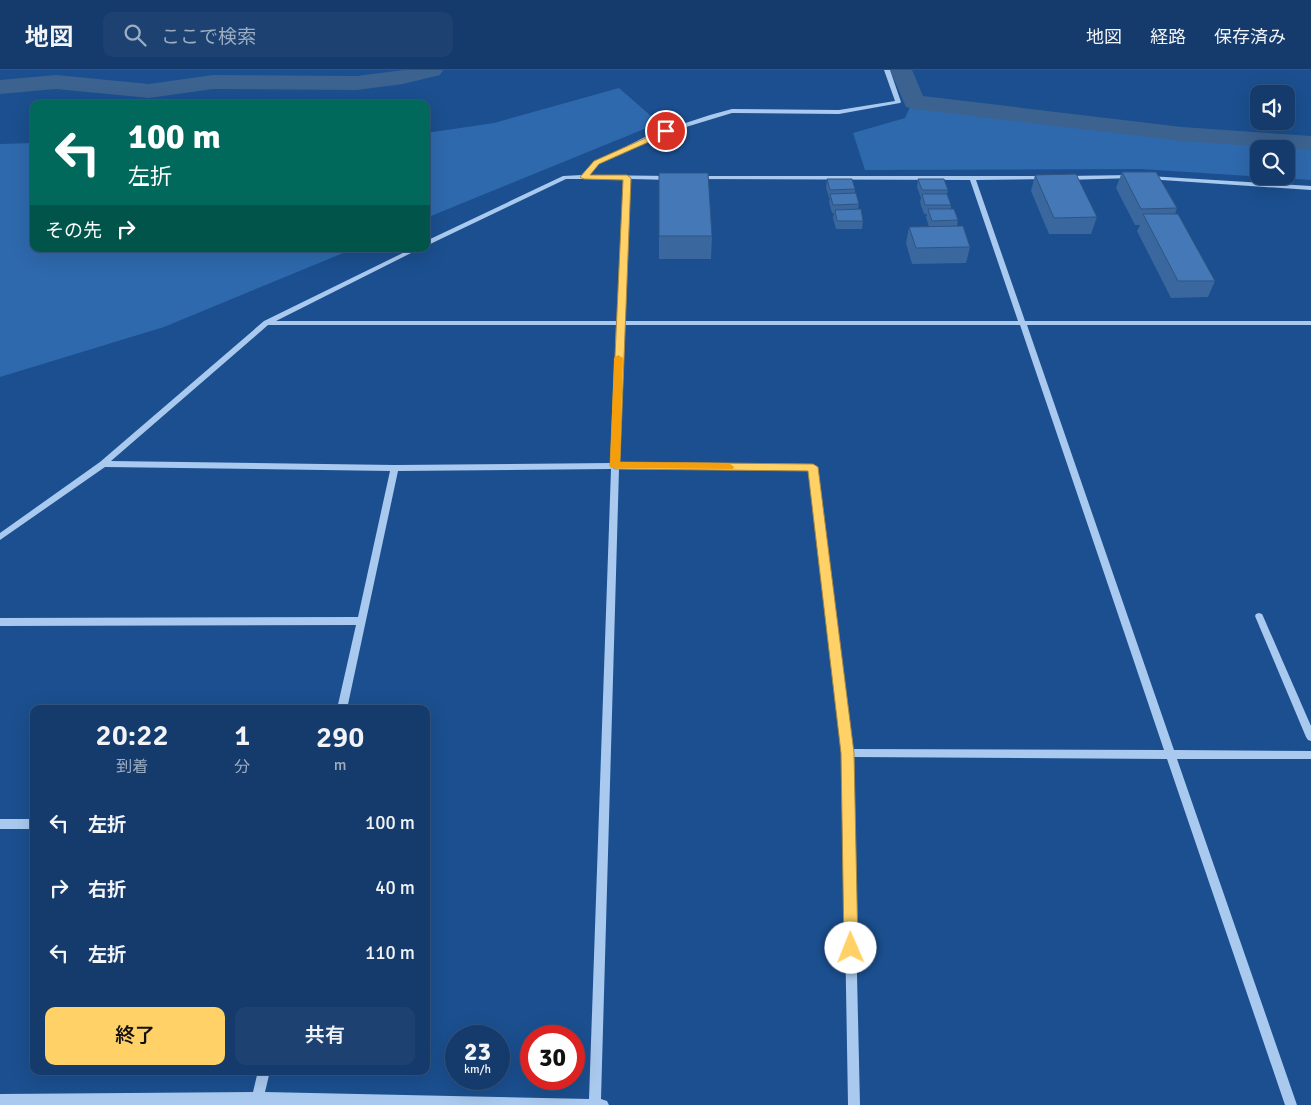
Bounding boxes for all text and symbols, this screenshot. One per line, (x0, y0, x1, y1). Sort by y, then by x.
search box (103, 12, 453, 57)
icon: search (121, 21, 149, 49)
text: 地図 (25, 22, 73, 52)
text: ここで検索 (161, 25, 256, 49)
text: 地図 (1086, 26, 1122, 48)
text: 経路 (1150, 26, 1186, 48)
text: 保存済み (1214, 26, 1286, 48)
map controls (1250, 85, 1295, 185)
button: sound (1250, 85, 1295, 130)
pin (645, 110, 687, 152)
text: 100 m (128, 115, 221, 158)
icon: arrive (652, 117, 680, 145)
icon: left (45, 120, 110, 185)
button: search (1250, 140, 1295, 185)
text: 左折 (128, 163, 172, 190)
icon: right (112, 215, 140, 243)
text: その先 (45, 219, 102, 243)
text: 20:22 (95, 717, 169, 754)
text: 1 (234, 717, 250, 754)
text: 290 (316, 719, 364, 756)
text: m (334, 755, 347, 775)
text: 到着 (116, 757, 148, 777)
text: 分 (234, 757, 250, 777)
icon: left (45, 809, 73, 837)
text: 100 m (365, 811, 415, 835)
text: 左折 (88, 813, 126, 837)
icon: right (45, 874, 73, 902)
text: 40 m (375, 876, 415, 900)
text: 右折 (88, 878, 126, 902)
position arrow (824, 921, 876, 973)
icon: left (45, 939, 73, 967)
text: 110 m (365, 941, 415, 965)
text: 左折 (88, 943, 126, 967)
button: 終了 (45, 1007, 225, 1065)
button: 共有 (235, 1007, 415, 1065)
speed limit sign: 30 (520, 1025, 585, 1090)
text: 23 (464, 1036, 491, 1067)
text: km/h (464, 1062, 491, 1077)

